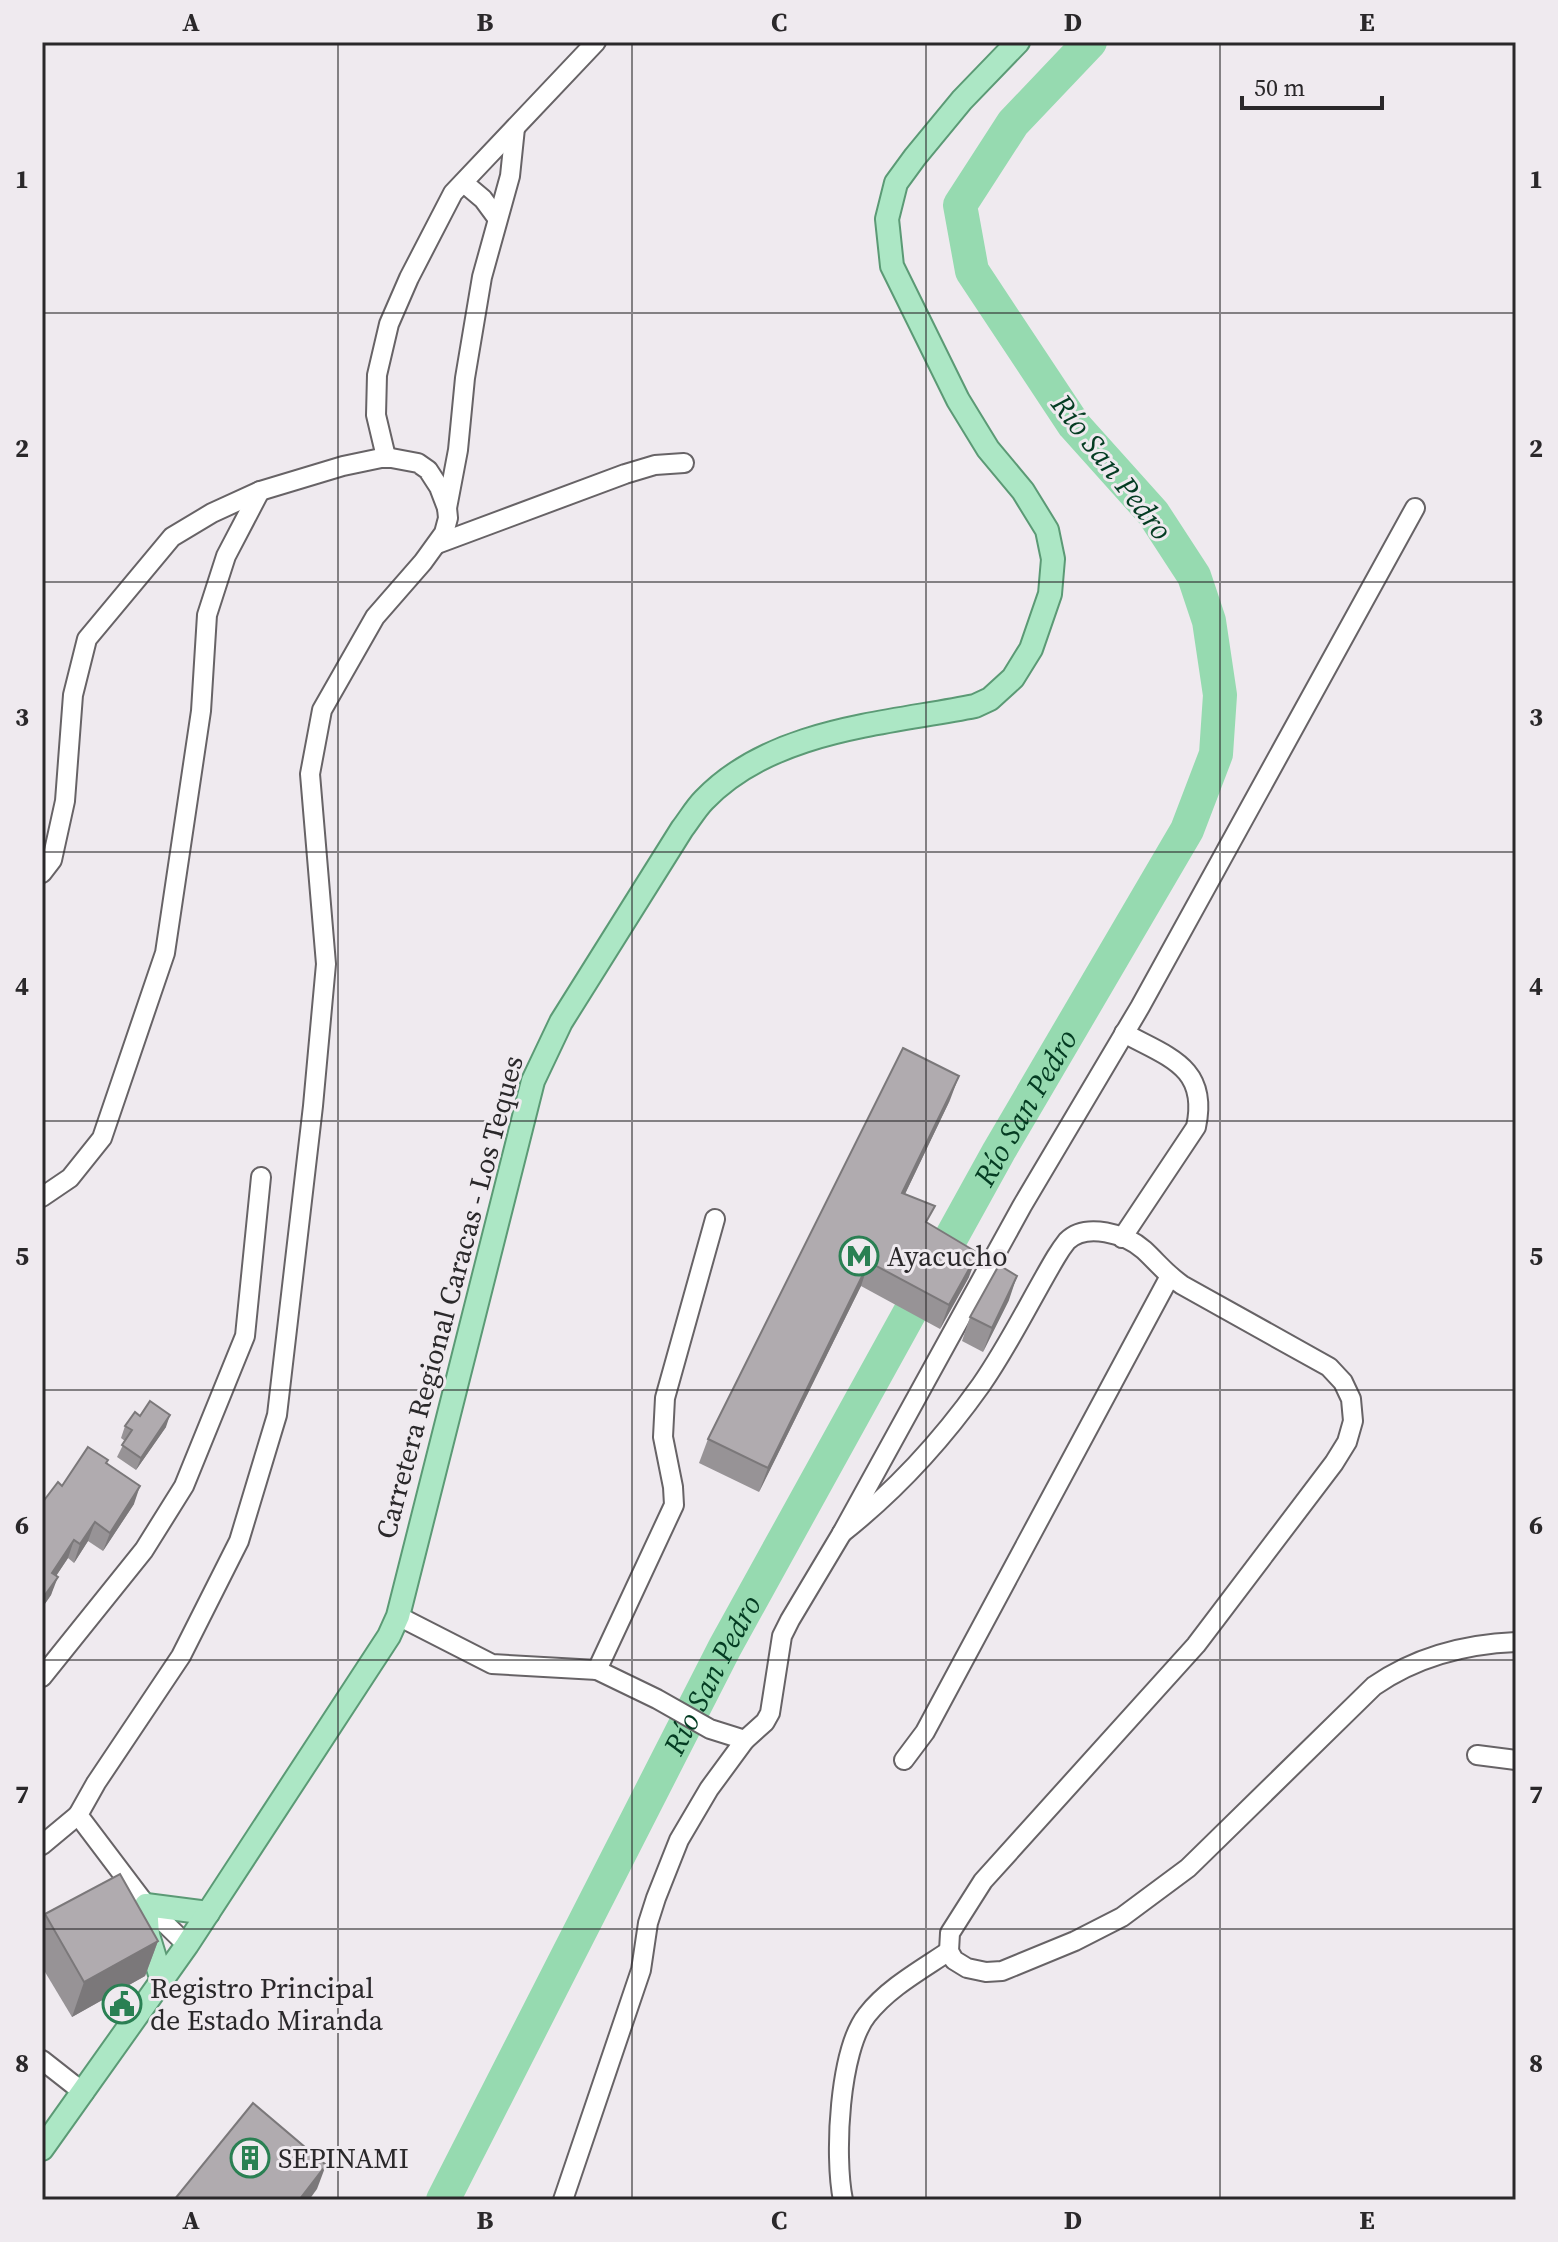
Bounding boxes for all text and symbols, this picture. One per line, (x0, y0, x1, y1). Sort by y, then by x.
text: A (182, 4, 200, 40)
text: B (477, 4, 494, 40)
text: C (771, 4, 787, 40)
text: D (1064, 4, 1082, 40)
text: E (1359, 4, 1375, 40)
scale bar (1242, 60, 1382, 110)
text: 50 m (1254, 71, 1305, 104)
text: 1 (15, 161, 29, 197)
text: 1 (1529, 161, 1543, 197)
water label: Río San Pedro (1041, 385, 1182, 549)
text: 2 (15, 430, 29, 466)
text: 2 (1529, 430, 1543, 466)
text: 3 (15, 699, 29, 735)
text: 3 (1529, 699, 1543, 735)
text: 4 (15, 968, 29, 1004)
text: 4 (1529, 968, 1543, 1004)
water label: Río San Pedro (963, 1022, 1086, 1194)
street label: Carretera Regional Caracas - Los Teques (366, 1051, 532, 1543)
metro station icon: Ayacucho (838, 1235, 880, 1277)
place label: Ayacucho (887, 1237, 1008, 1275)
text: 5 (15, 1238, 29, 1274)
text: 5 (1529, 1238, 1543, 1274)
text: 6 (15, 1507, 29, 1543)
text: 6 (1529, 1507, 1543, 1543)
water label: Río San Pedro (653, 1587, 770, 1763)
text: 7 (15, 1776, 29, 1812)
text: 7 (1529, 1776, 1543, 1812)
place label: Registro Principal de Estado Miranda (150, 1969, 384, 2039)
public building icon: Registro Principal de Estado Miranda (101, 1983, 143, 2025)
text: 8 (15, 2045, 29, 2081)
text: 8 (1529, 2045, 1543, 2081)
building icon: SEPINAMI (229, 2137, 271, 2179)
place label: SEPINAMI (278, 2139, 409, 2177)
text: A (182, 2202, 200, 2238)
text: B (477, 2202, 494, 2238)
text: C (771, 2202, 787, 2238)
text: D (1064, 2202, 1082, 2238)
text: E (1359, 2202, 1375, 2238)

